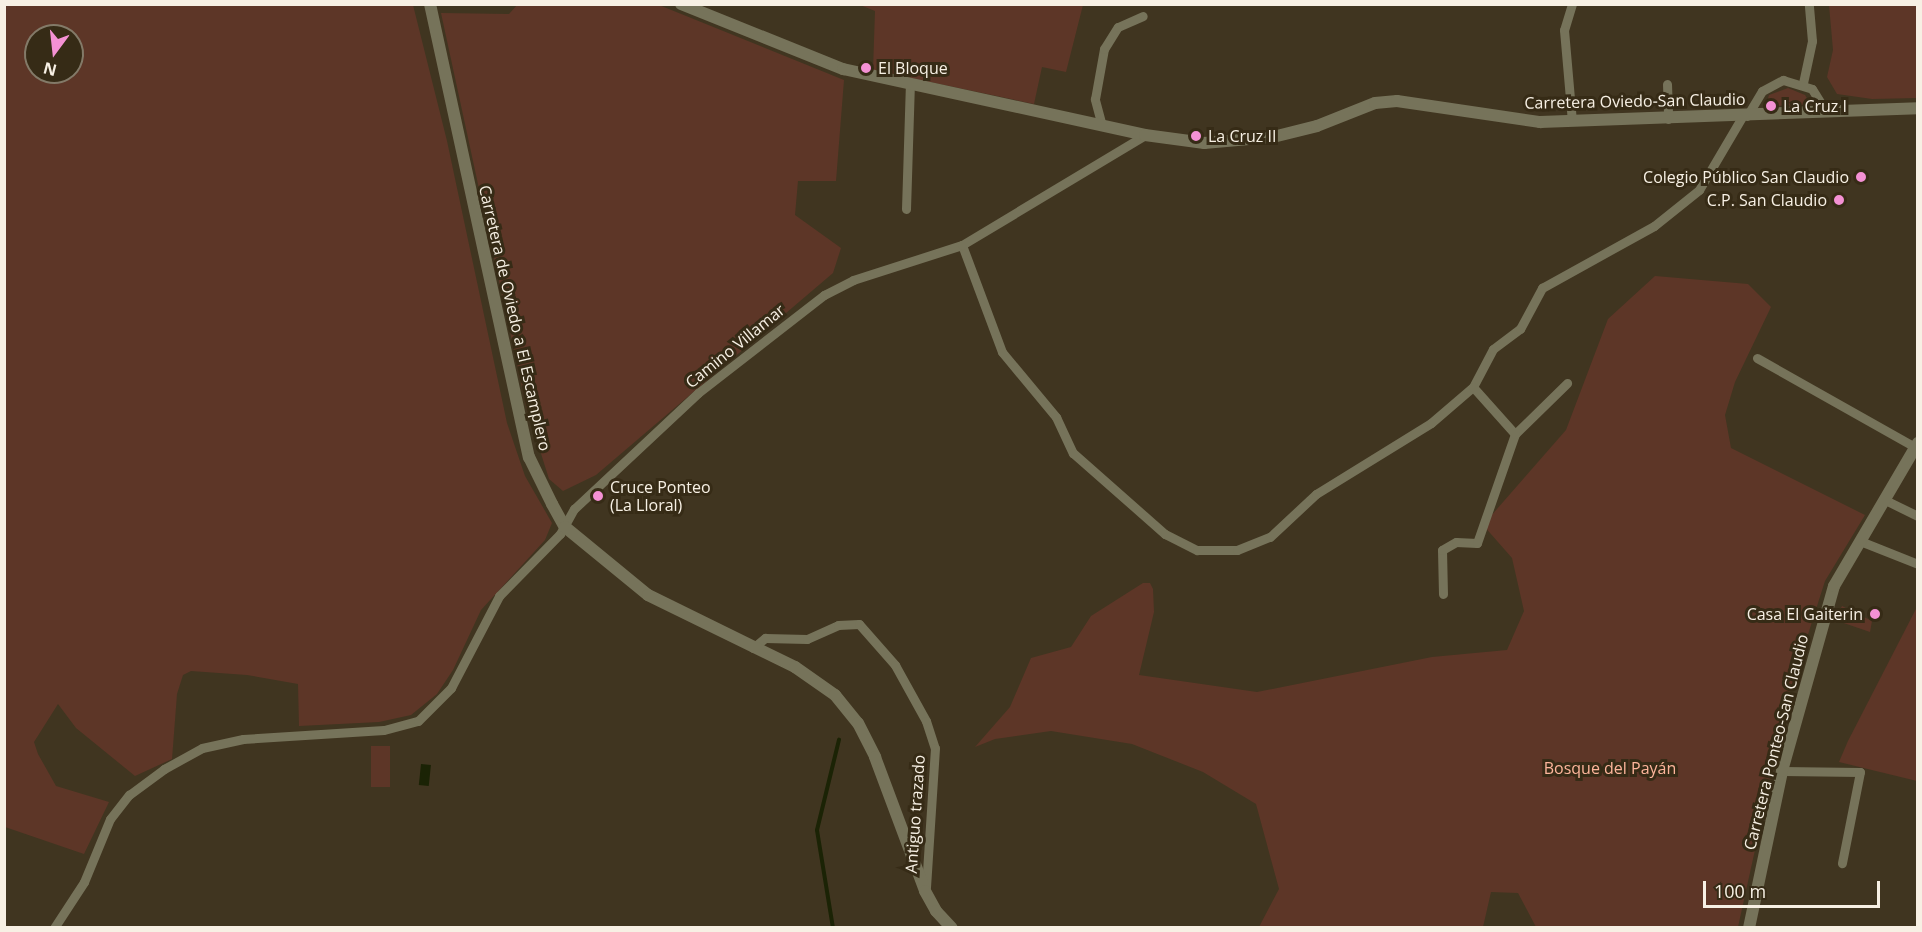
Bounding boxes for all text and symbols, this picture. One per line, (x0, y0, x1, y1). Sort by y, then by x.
north arrow (24, 24, 84, 84)
text: N (41, 57, 59, 82)
place label: El Bloque (878, 58, 948, 78)
marker: El Bloque (859, 61, 873, 75)
street label: Carretera Oviedo-San Claudio (1524, 89, 1746, 113)
place label: La Cruz I (1783, 96, 1847, 116)
marker: La Cruz I (1764, 99, 1778, 113)
place label: La Cruz II (1208, 126, 1276, 146)
marker: La Cruz II (1189, 129, 1203, 143)
place label: Colegio Público San Claudio (1643, 167, 1849, 187)
marker: Colegio Público San Claudio (1854, 170, 1868, 184)
street label: Carretera de Oviedo a El Escamplero (475, 183, 555, 453)
place label: C.P. San Claudio (1707, 190, 1827, 210)
marker: C.P. San Claudio (1832, 193, 1846, 207)
street label: Camino Villamar (681, 300, 789, 392)
place label: Cruce Ponteo (La Lloral) (610, 477, 711, 515)
marker: Cruce Ponteo (La Lloral) (591, 489, 605, 503)
place label: Casa El Gaiterin (1747, 604, 1863, 624)
marker: Casa El Gaiterin (1868, 607, 1882, 621)
street label: Carretera Ponteo-San Claudio (1740, 632, 1812, 852)
street label: Antiguo trazado (901, 754, 929, 874)
park label: Bosque del Payán (1544, 758, 1676, 778)
scale bar (1706, 869, 1883, 907)
text: 100 m (1714, 879, 1766, 903)

